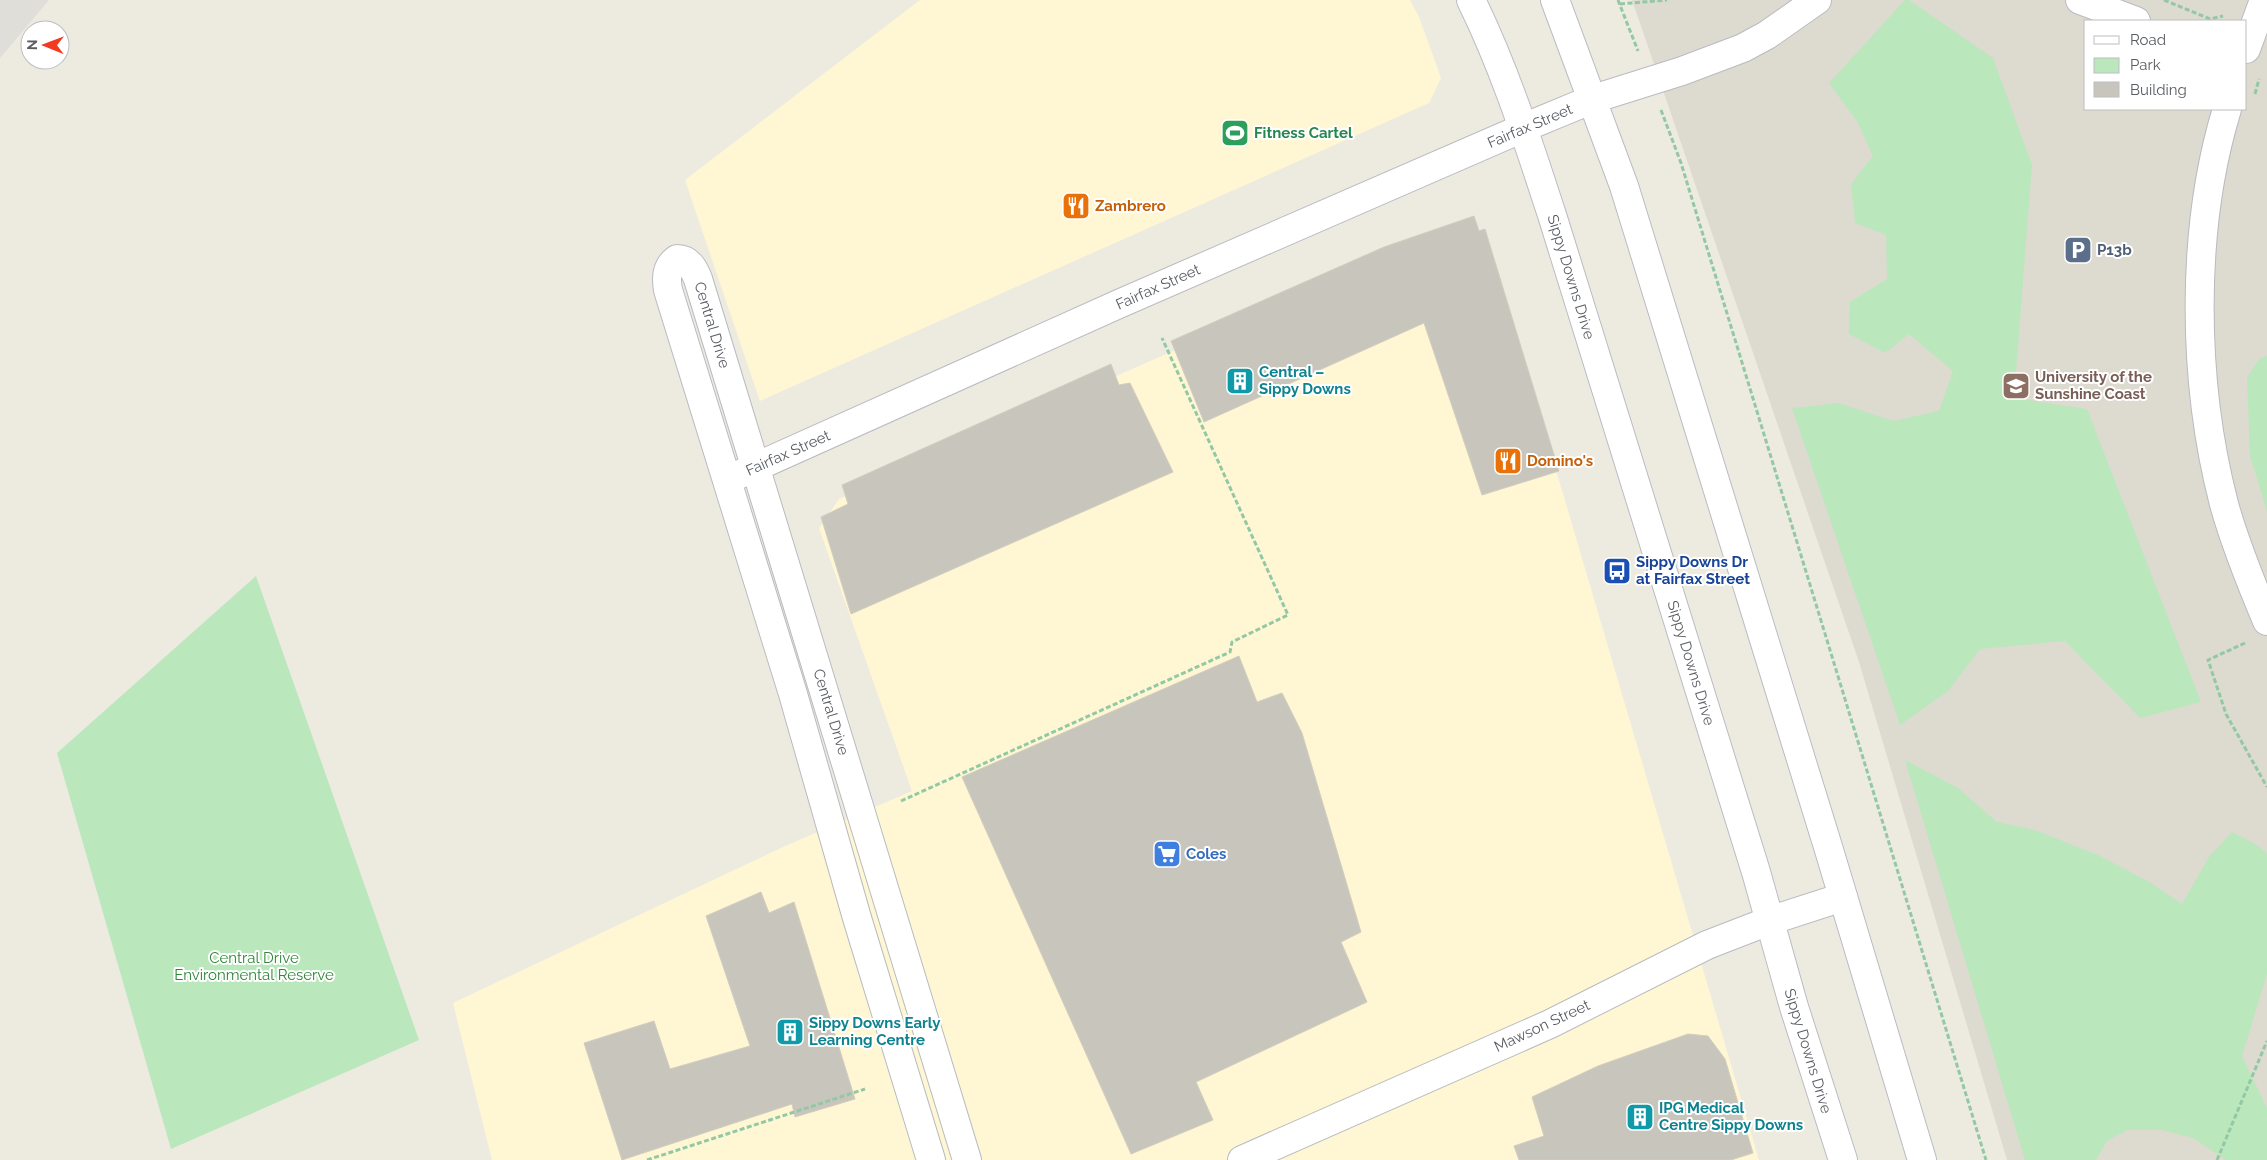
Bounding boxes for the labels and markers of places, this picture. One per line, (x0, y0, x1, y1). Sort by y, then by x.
sports icon: Fitness Cartel (1220, 118, 1250, 148)
place label: Fitness Cartel (1254, 124, 1353, 142)
restaurant icon: Zambrero (1061, 191, 1091, 221)
place label: Zambrero (1095, 197, 1166, 215)
parking icon: P13b (2063, 235, 2093, 265)
place label: P13b (2097, 241, 2132, 259)
place label: Central – Sippy Downs (1259, 363, 1351, 398)
building icon: Central – Sippy Downs (1225, 366, 1255, 396)
place label: University of the Sunshine Coast (2035, 368, 2152, 403)
school or university icon: University of the Sunshine Coast (2001, 371, 2031, 401)
restaurant icon: Domino's (1493, 446, 1523, 476)
place label: Domino's (1527, 452, 1593, 470)
place label: Sippy Downs Dr at Fairfax Street (1636, 553, 1750, 588)
bus stop icon: Sippy Downs Dr at Fairfax Street (1602, 556, 1632, 586)
supermarket icon: Coles (1152, 839, 1182, 869)
place label: Coles (1186, 845, 1227, 863)
place label: Sippy Downs Early Learning Centre (809, 1014, 941, 1049)
building icon: Sippy Downs Early Learning Centre (775, 1017, 805, 1047)
place label: IPG Medical Centre Sippy Downs (1659, 1099, 1803, 1134)
building icon: IPG Medical Centre Sippy Downs (1625, 1102, 1655, 1132)

